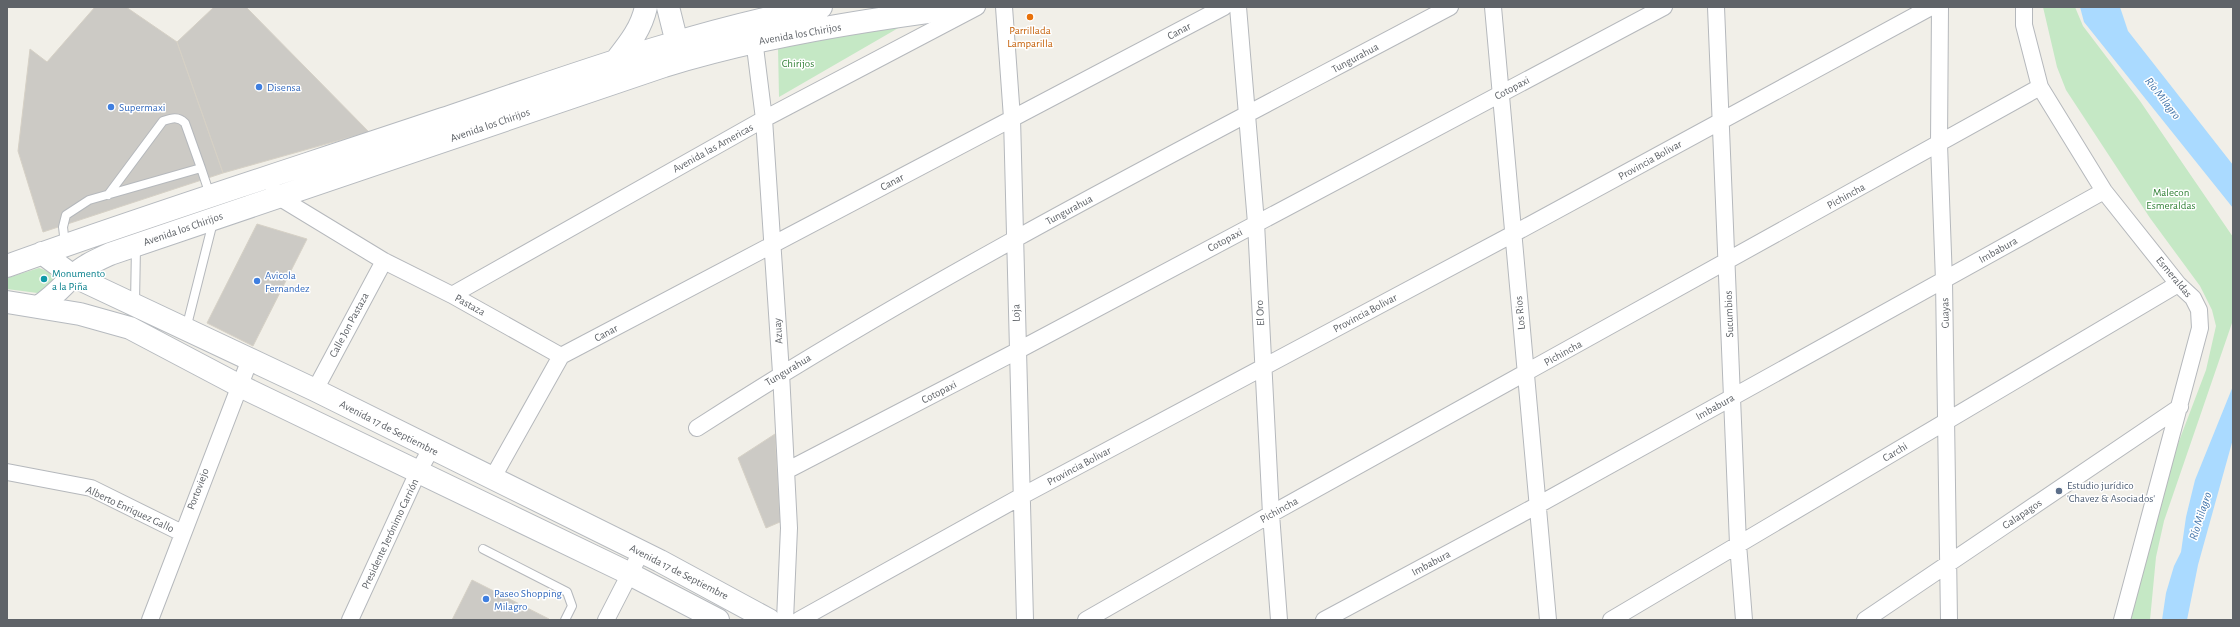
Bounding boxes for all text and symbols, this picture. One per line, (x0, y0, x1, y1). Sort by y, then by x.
marker: Parrillada Lamparilla (1025, 12, 1035, 22)
street label: Canar (1165, 20, 1193, 42)
street label: Avenida los Chirijos (758, 21, 842, 47)
place label: Parrillada Lamparilla (1007, 25, 1053, 49)
street label: Tungurahua (1330, 41, 1380, 75)
park label: Chirijos (782, 58, 814, 69)
street label: Cotopaxi (1493, 74, 1531, 102)
water label: Río Milagro (2143, 75, 2183, 121)
marker: Disensa (254, 82, 264, 92)
place label: Disensa (267, 82, 301, 93)
marker: Supermaxi (106, 102, 116, 112)
place label: Supermaxi (119, 102, 165, 113)
street label: Avenida los Chirijos (449, 106, 531, 144)
street label: Avenida las Americas (671, 121, 755, 175)
street label: Provincia Bolivar (1616, 138, 1684, 182)
street label: Canar (878, 171, 906, 193)
street label: Pichincha (1825, 181, 1867, 211)
park label: Malecon Esmeraldas (2146, 187, 2196, 211)
street label: Tungurahua (1044, 193, 1094, 227)
street label: Avenida los Chirijos (142, 210, 224, 248)
street label: Cotopaxi (1206, 226, 1244, 254)
street label: Imbabura (1977, 235, 2019, 265)
street label: Esmeraldas (2154, 255, 2194, 299)
place label: Monumento a la Piña (52, 268, 105, 292)
place label: Avicola Fernandez (265, 270, 310, 294)
marker: Monumento a la Piña (39, 274, 49, 284)
marker: Avicola Fernandez (252, 276, 262, 286)
street label: Sucumbios (1723, 290, 1735, 338)
street label: Calle Jon Pastaza (327, 291, 371, 359)
street label: Provincia Bolivar (1331, 291, 1399, 334)
street label: Pastaza (453, 292, 487, 318)
street label: Los Rios (1513, 296, 1527, 330)
street label: Guayas (1939, 298, 1951, 328)
street label: El Oro (1254, 300, 1266, 326)
street label: Loja (1010, 304, 1022, 322)
street label: Azuay (772, 317, 784, 344)
street label: Canar (592, 322, 620, 344)
street label: Pichincha (1542, 338, 1584, 368)
street label: Tungurahua (763, 352, 813, 388)
street label: Cotopaxi (920, 379, 958, 405)
street label: Imbabura (1694, 392, 1736, 422)
street label: Avenida 17 de Septiembre (338, 398, 440, 458)
street label: Carchi (1881, 440, 1909, 464)
street label: Provincia Bolivar (1045, 444, 1113, 487)
street label: Portoviejo (185, 467, 211, 511)
street label: Presidente Jerónimo Carrión (360, 477, 420, 591)
place label: Estudio jurídico 'Chavez & Asociados' (2067, 480, 2155, 504)
street label: Alberto Enriquez Gallo (84, 484, 176, 534)
marker: Estudio jurídico 'Chavez & Asociados' (2054, 486, 2064, 496)
water label: Río Milagro (2187, 490, 2213, 541)
street label: Pichincha (1258, 495, 1300, 525)
street label: Galapagos (2000, 497, 2044, 531)
street label: Avenida 17 de Septiembre (628, 542, 730, 602)
street label: Imbabura (1410, 548, 1452, 578)
place label: Paseo Shopping Milagro (494, 588, 563, 612)
marker: Paseo Shopping Milagro (481, 594, 491, 604)

